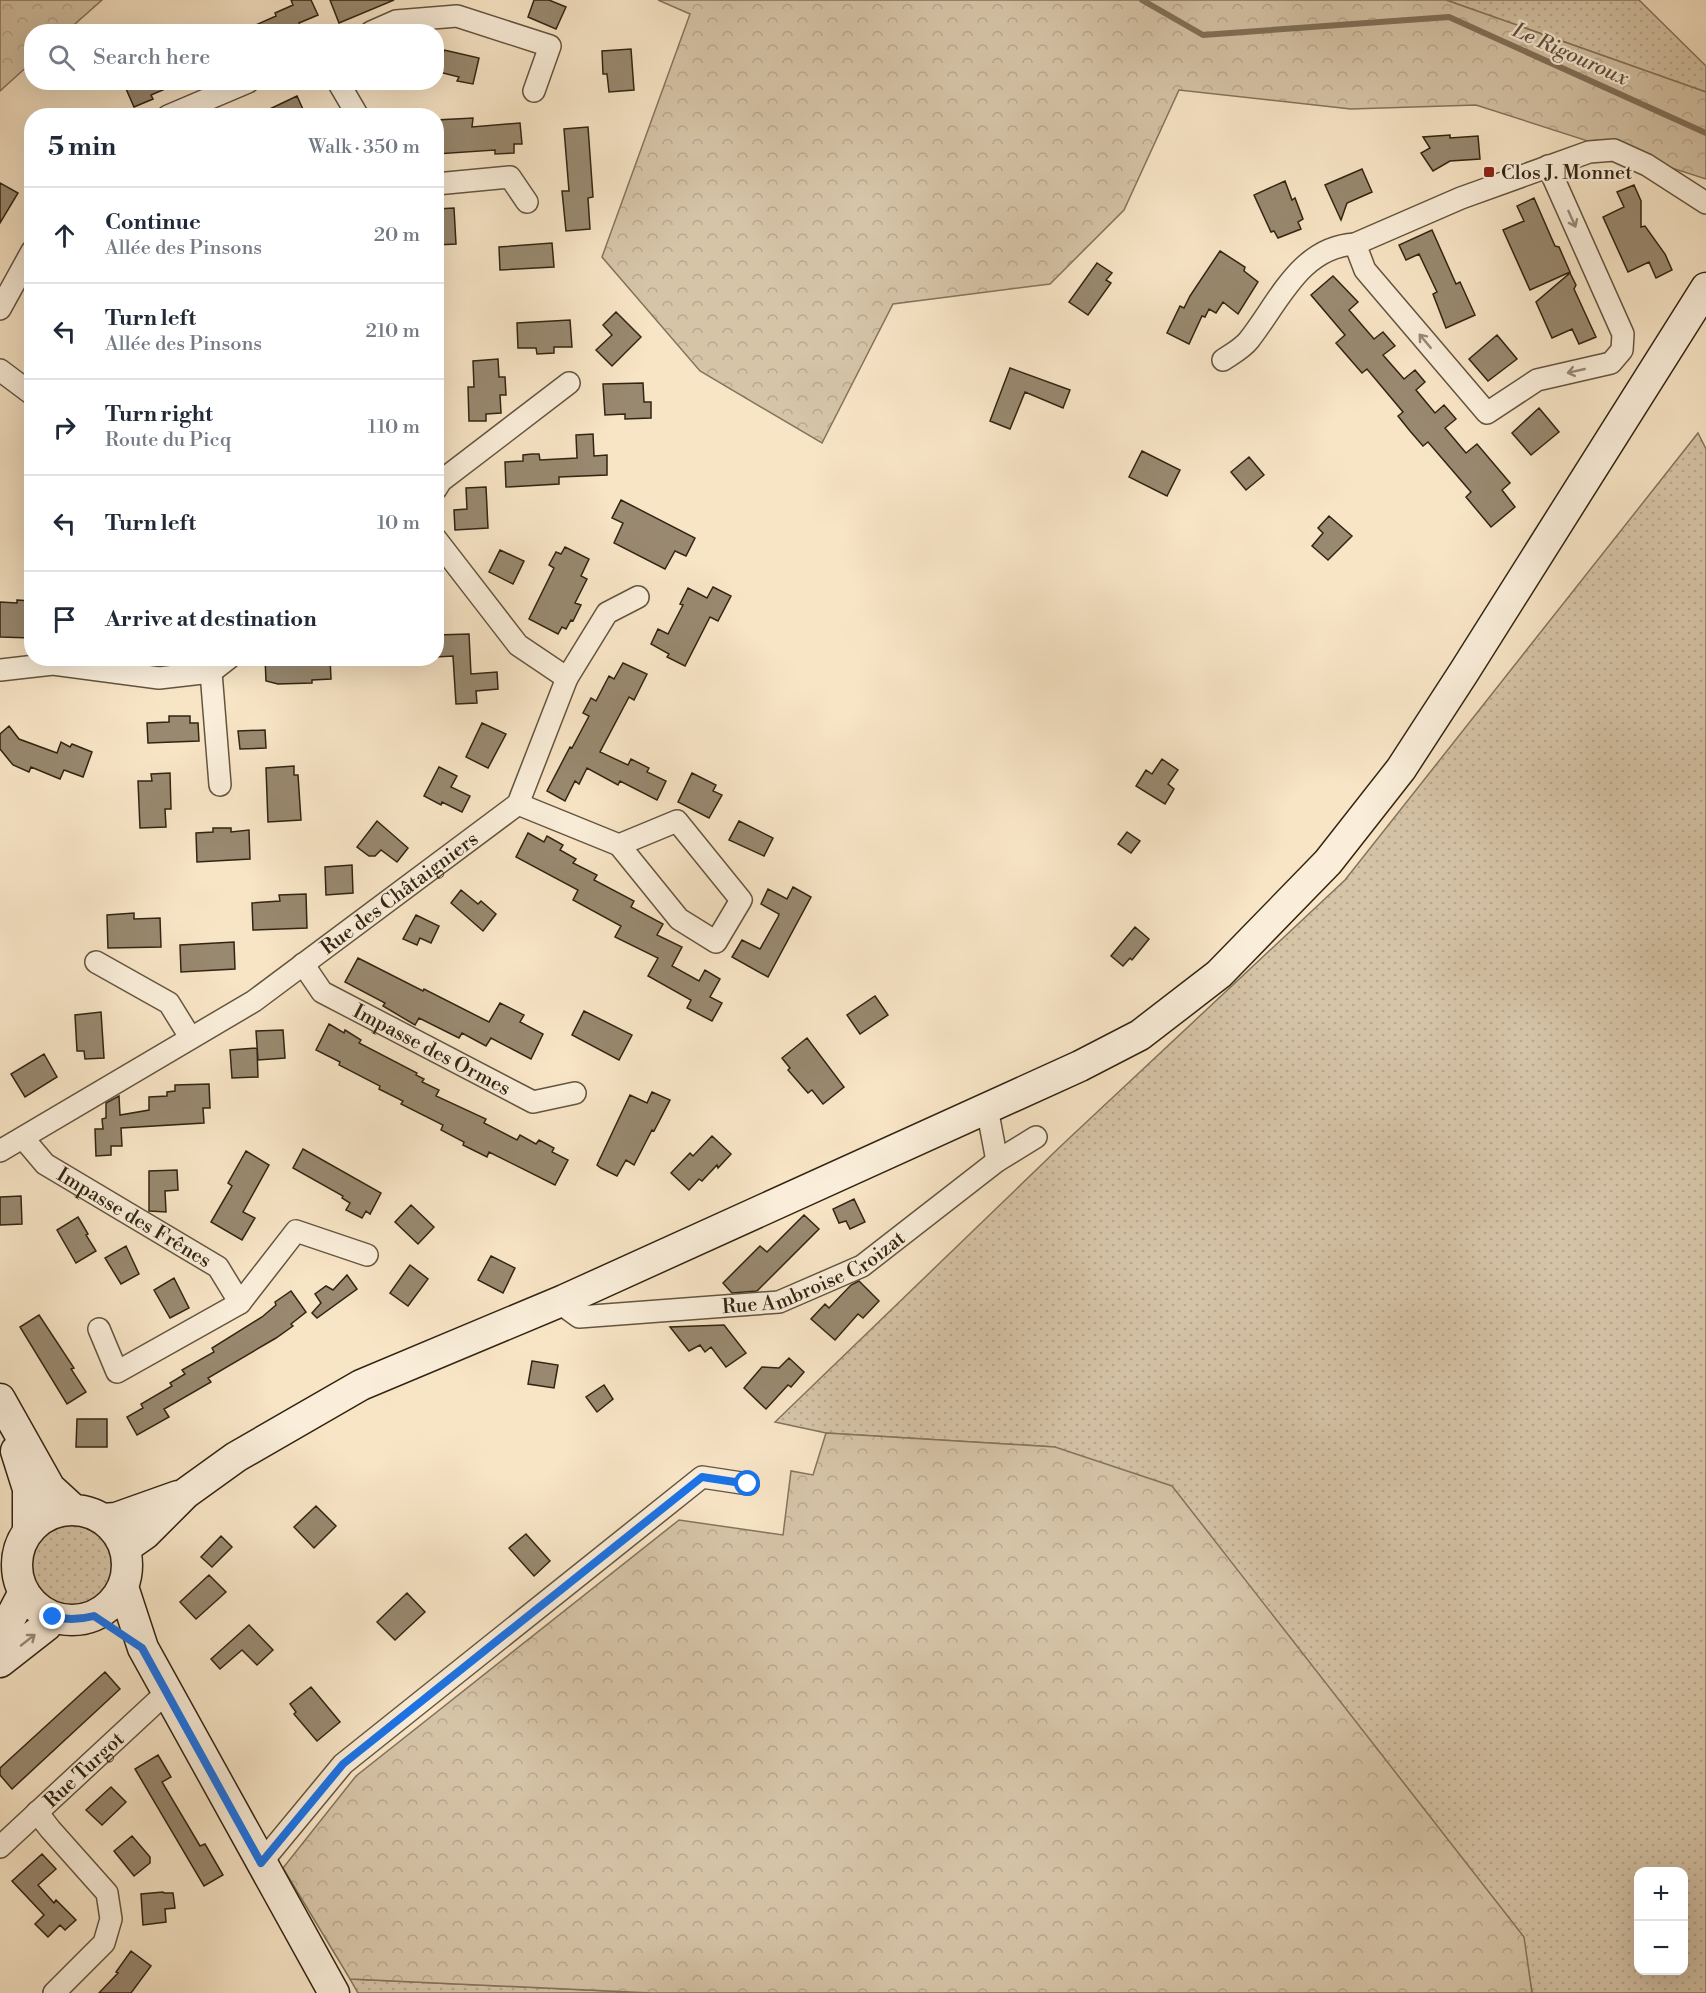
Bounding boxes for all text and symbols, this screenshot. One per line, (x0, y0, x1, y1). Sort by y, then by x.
water label: Le Rigouroux (1507, 17, 1633, 92)
search box (24, 24, 444, 90)
icon: search (45, 41, 78, 74)
text: Search here (93, 44, 210, 71)
text: 5 min (48, 131, 116, 163)
text: Walk · 350 m (308, 135, 420, 160)
place label: Clos J. Monnet (1501, 161, 1632, 186)
marker: Clos J. Monnet (1482, 165, 1496, 179)
text: Continue (105, 209, 201, 236)
one-way arrow (1567, 210, 1578, 228)
icon: ahead (48, 219, 81, 252)
text: 20 m (374, 223, 420, 248)
text: Allée des Pinsons (105, 236, 262, 261)
text: Turn left (105, 305, 196, 332)
icon: left (48, 315, 81, 348)
text: 210 m (365, 319, 420, 344)
text: Allée des Pinsons (105, 332, 262, 357)
one-way arrow (1419, 333, 1432, 349)
one-way arrow (1566, 366, 1586, 377)
text: Turn right (105, 401, 213, 428)
icon: right (48, 411, 81, 444)
text: 110 m (368, 415, 420, 440)
text: Route du Picq (105, 428, 231, 453)
icon: left (48, 507, 81, 540)
text: Turn left (105, 510, 196, 537)
text: 10 m (377, 511, 420, 536)
icon: arrive (48, 603, 81, 636)
text: Arrive at destination (105, 606, 317, 633)
street label: Rue des Châtaigniers (316, 827, 484, 961)
street label: Impasse des Ormes (348, 999, 514, 1102)
street label: Impasse des Frênes (52, 1163, 215, 1274)
street label: Rue Ambroise Croizat (721, 1226, 911, 1320)
route start (734, 1470, 760, 1496)
route end (39, 1603, 65, 1629)
one-way arrow (19, 1634, 35, 1647)
street label: Rue Turgot (39, 1727, 130, 1814)
map controls (1634, 1867, 1688, 1975)
button: + (1634, 1867, 1688, 1921)
button: − (1634, 1921, 1688, 1975)

